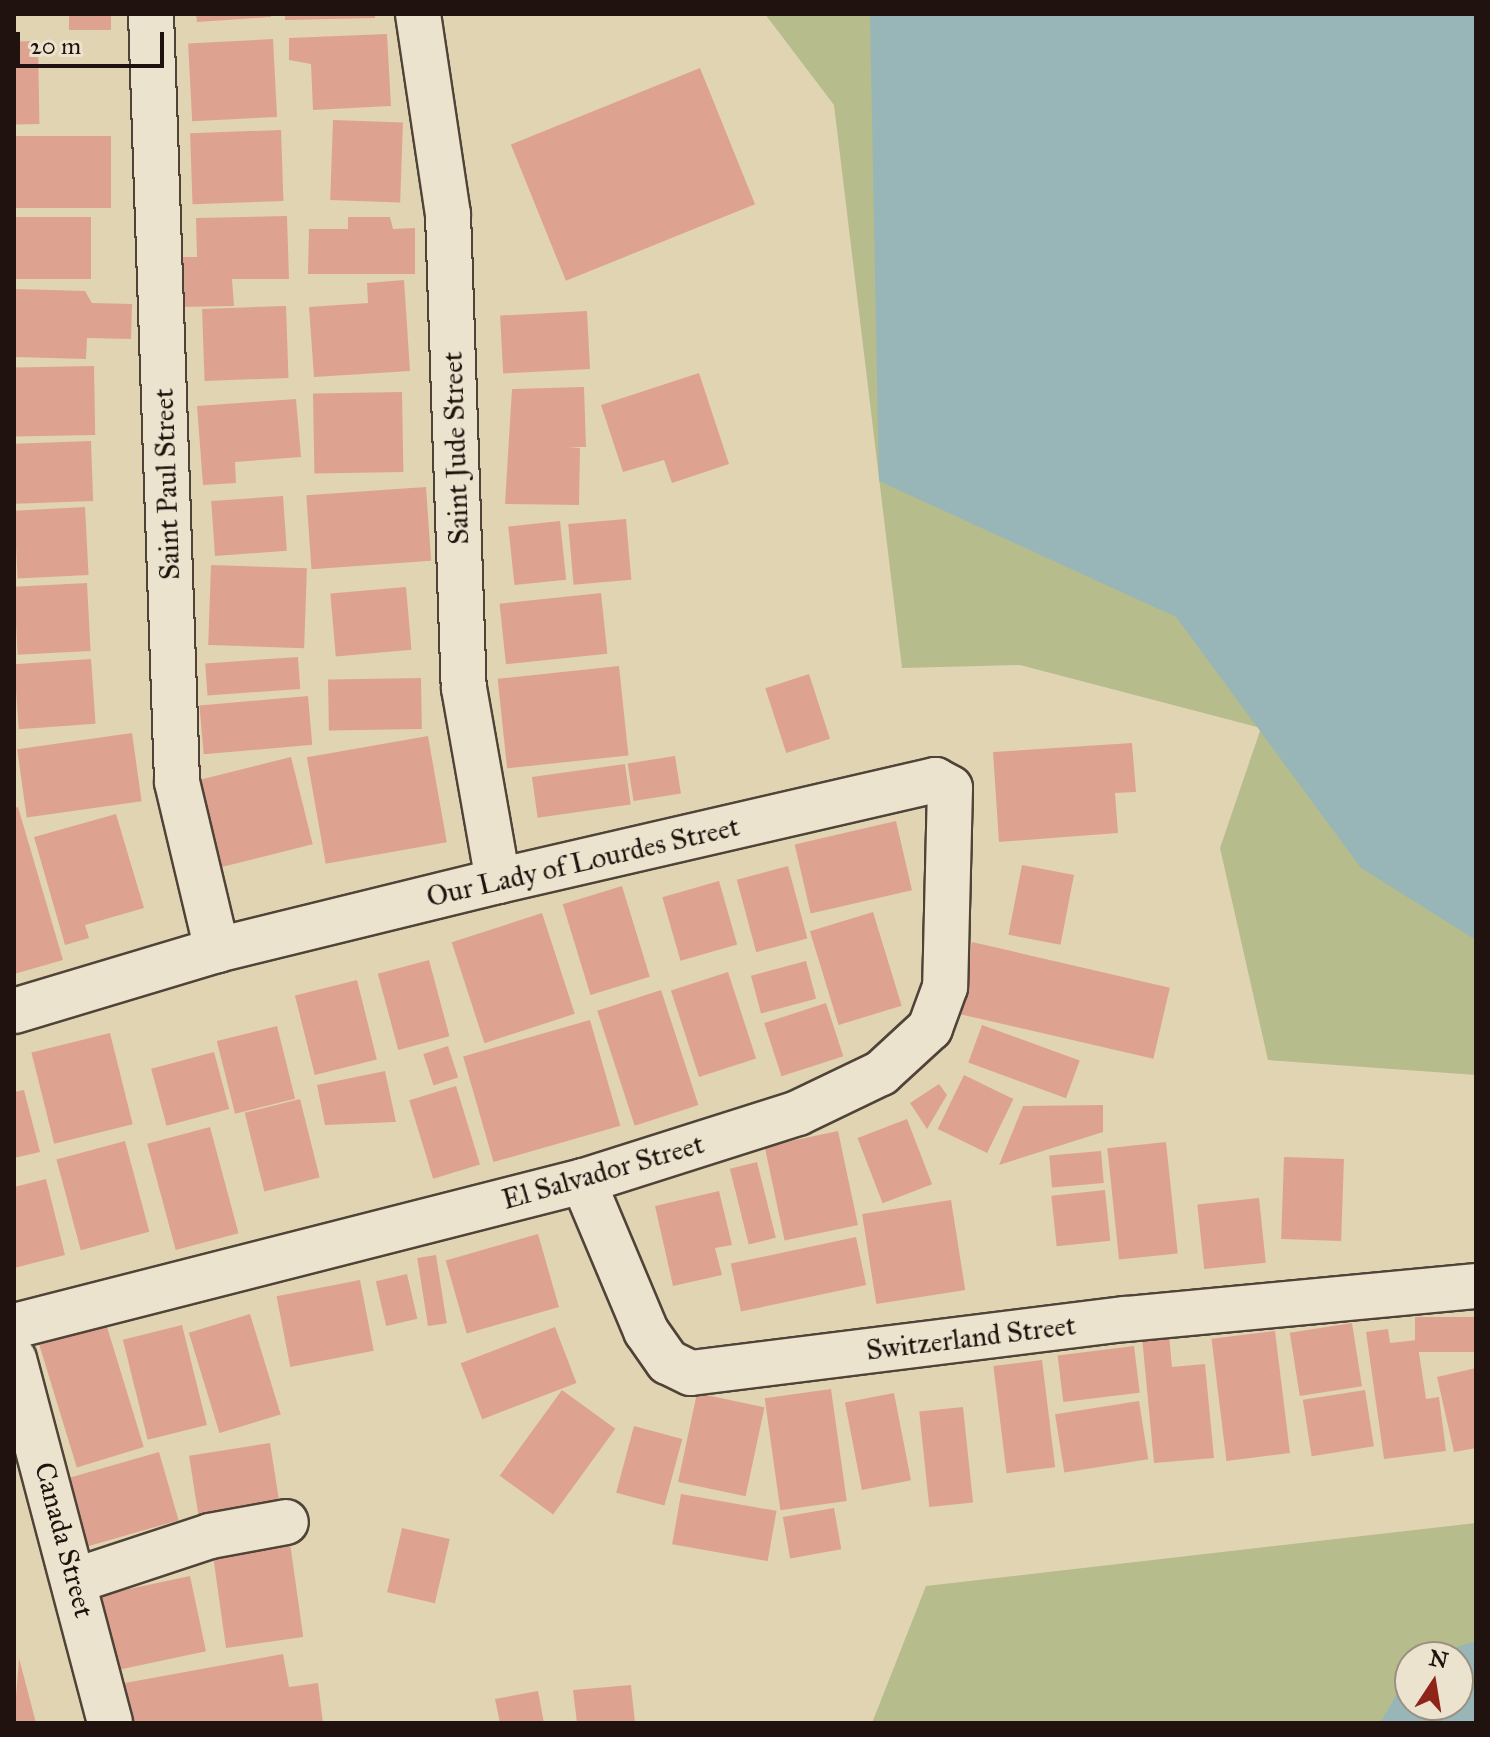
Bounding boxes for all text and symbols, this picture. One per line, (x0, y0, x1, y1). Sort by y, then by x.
scale bar (20, 16, 168, 66)
text: 20 m (30, 31, 81, 61)
street label: Saint Jude Street (436, 351, 476, 545)
street label: Saint Paul Street (147, 387, 187, 581)
street label: Our Lady of Lourdes Street (423, 810, 743, 914)
street label: El Salvador Street (498, 1127, 708, 1217)
street label: Switzerland Street (864, 1308, 1078, 1368)
street label: Canada Street (27, 1459, 101, 1621)
north arrow (1394, 1641, 1474, 1721)
text: N (1427, 1644, 1451, 1674)

